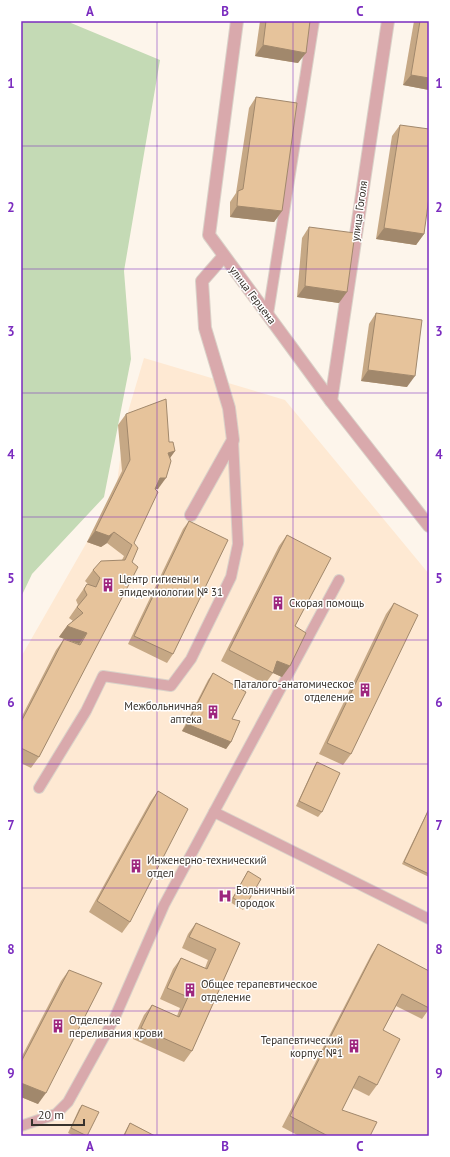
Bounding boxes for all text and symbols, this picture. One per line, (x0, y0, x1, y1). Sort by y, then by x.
text: A (86, 3, 94, 20)
text: B (221, 3, 229, 20)
text: C (356, 3, 364, 20)
text: 1 (7, 75, 15, 92)
text: 1 (435, 75, 443, 92)
street label: улица Гоголя (348, 180, 370, 242)
text: 2 (7, 199, 15, 216)
text: 2 (435, 199, 443, 216)
street label: улица Герцена (227, 263, 279, 327)
text: 3 (7, 323, 15, 340)
text: 3 (435, 323, 443, 340)
text: 4 (7, 446, 15, 463)
text: 4 (435, 446, 443, 463)
text: 5 (7, 570, 15, 587)
text: 5 (435, 570, 443, 587)
place label: Центр гигиены и эпидемиологии № 31 (119, 572, 223, 599)
building icon: Центр гигиены и эпидемиологии № 31 (100, 577, 116, 593)
building icon: Скорая помощь (270, 595, 286, 611)
place label: Скорая помощь (289, 596, 364, 610)
place label: Паталого-анатомическое отделение (234, 677, 354, 704)
building icon: Паталого-анатомическое отделение (357, 682, 373, 698)
text: 6 (7, 694, 15, 711)
text: 6 (435, 694, 443, 711)
place label: Межбольничная аптека (124, 699, 202, 726)
building icon: Межбольничная аптека (205, 704, 221, 720)
text: 7 (7, 817, 15, 834)
text: 7 (435, 817, 443, 834)
place label: Инженерно-технический отдел (147, 853, 266, 880)
building icon: Инженерно-технический отдел (128, 858, 144, 874)
place label: Больничный городок (236, 883, 295, 910)
hospital icon: Больничный городок (217, 888, 233, 904)
text: 8 (7, 941, 15, 958)
text: 8 (435, 941, 443, 958)
place label: Общее терапевтическое отделение (201, 977, 318, 1004)
building icon: Общее терапевтическое отделение (182, 982, 198, 998)
place label: Отделение переливания крови (69, 1013, 163, 1040)
building icon: Отделение переливания крови (50, 1018, 66, 1034)
place label: Терапевтический корпус №1 (261, 1033, 343, 1060)
building icon: Терапевтический корпус №1 (346, 1038, 362, 1054)
text: 9 (7, 1065, 15, 1082)
text: 9 (435, 1065, 443, 1082)
scale bar (32, 1101, 84, 1127)
text: 20 m (38, 1107, 64, 1122)
text: A (86, 1138, 94, 1155)
text: B (221, 1138, 229, 1155)
text: C (356, 1138, 364, 1155)

